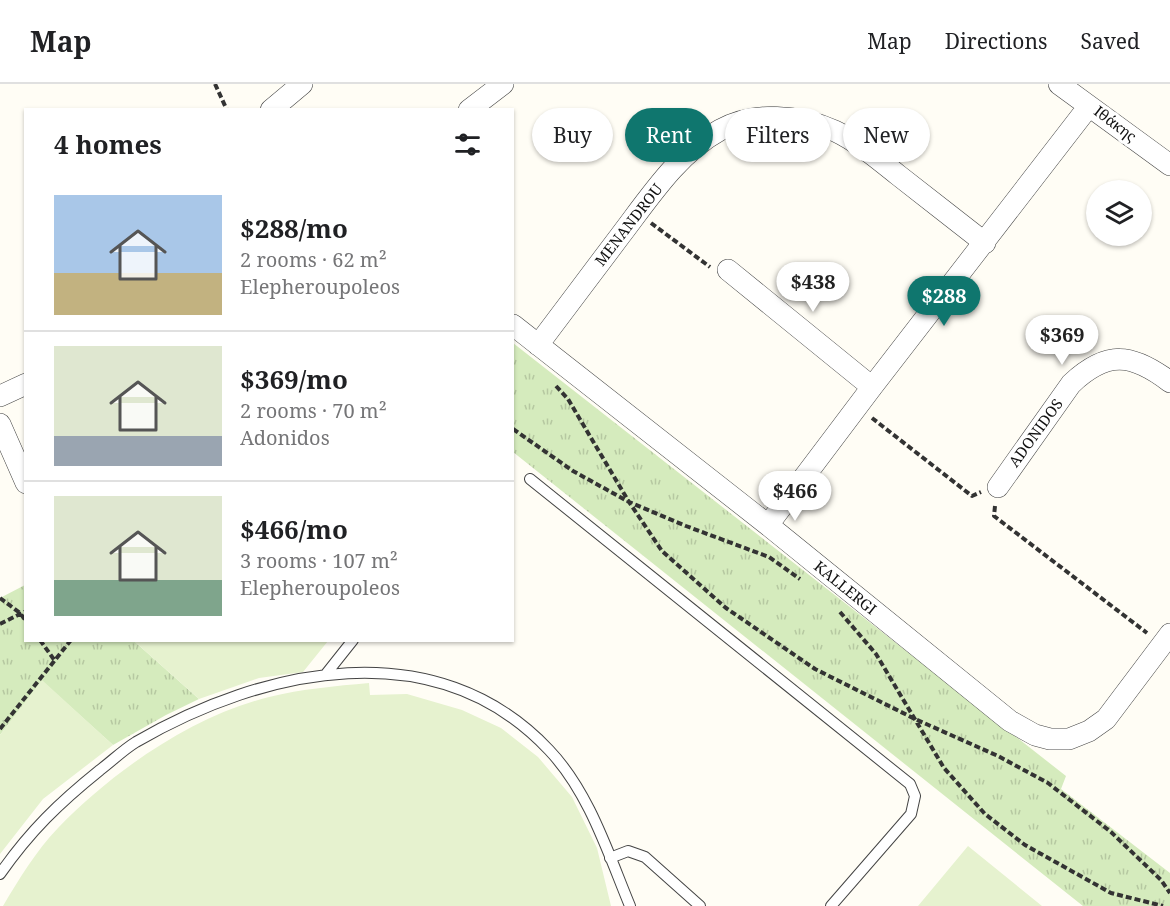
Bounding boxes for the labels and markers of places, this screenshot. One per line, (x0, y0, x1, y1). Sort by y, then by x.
pin: $438 (777, 262, 849, 313)
pin: $288 (908, 276, 980, 327)
pin: $369 (1026, 315, 1098, 366)
pin: $466 (759, 471, 831, 522)

